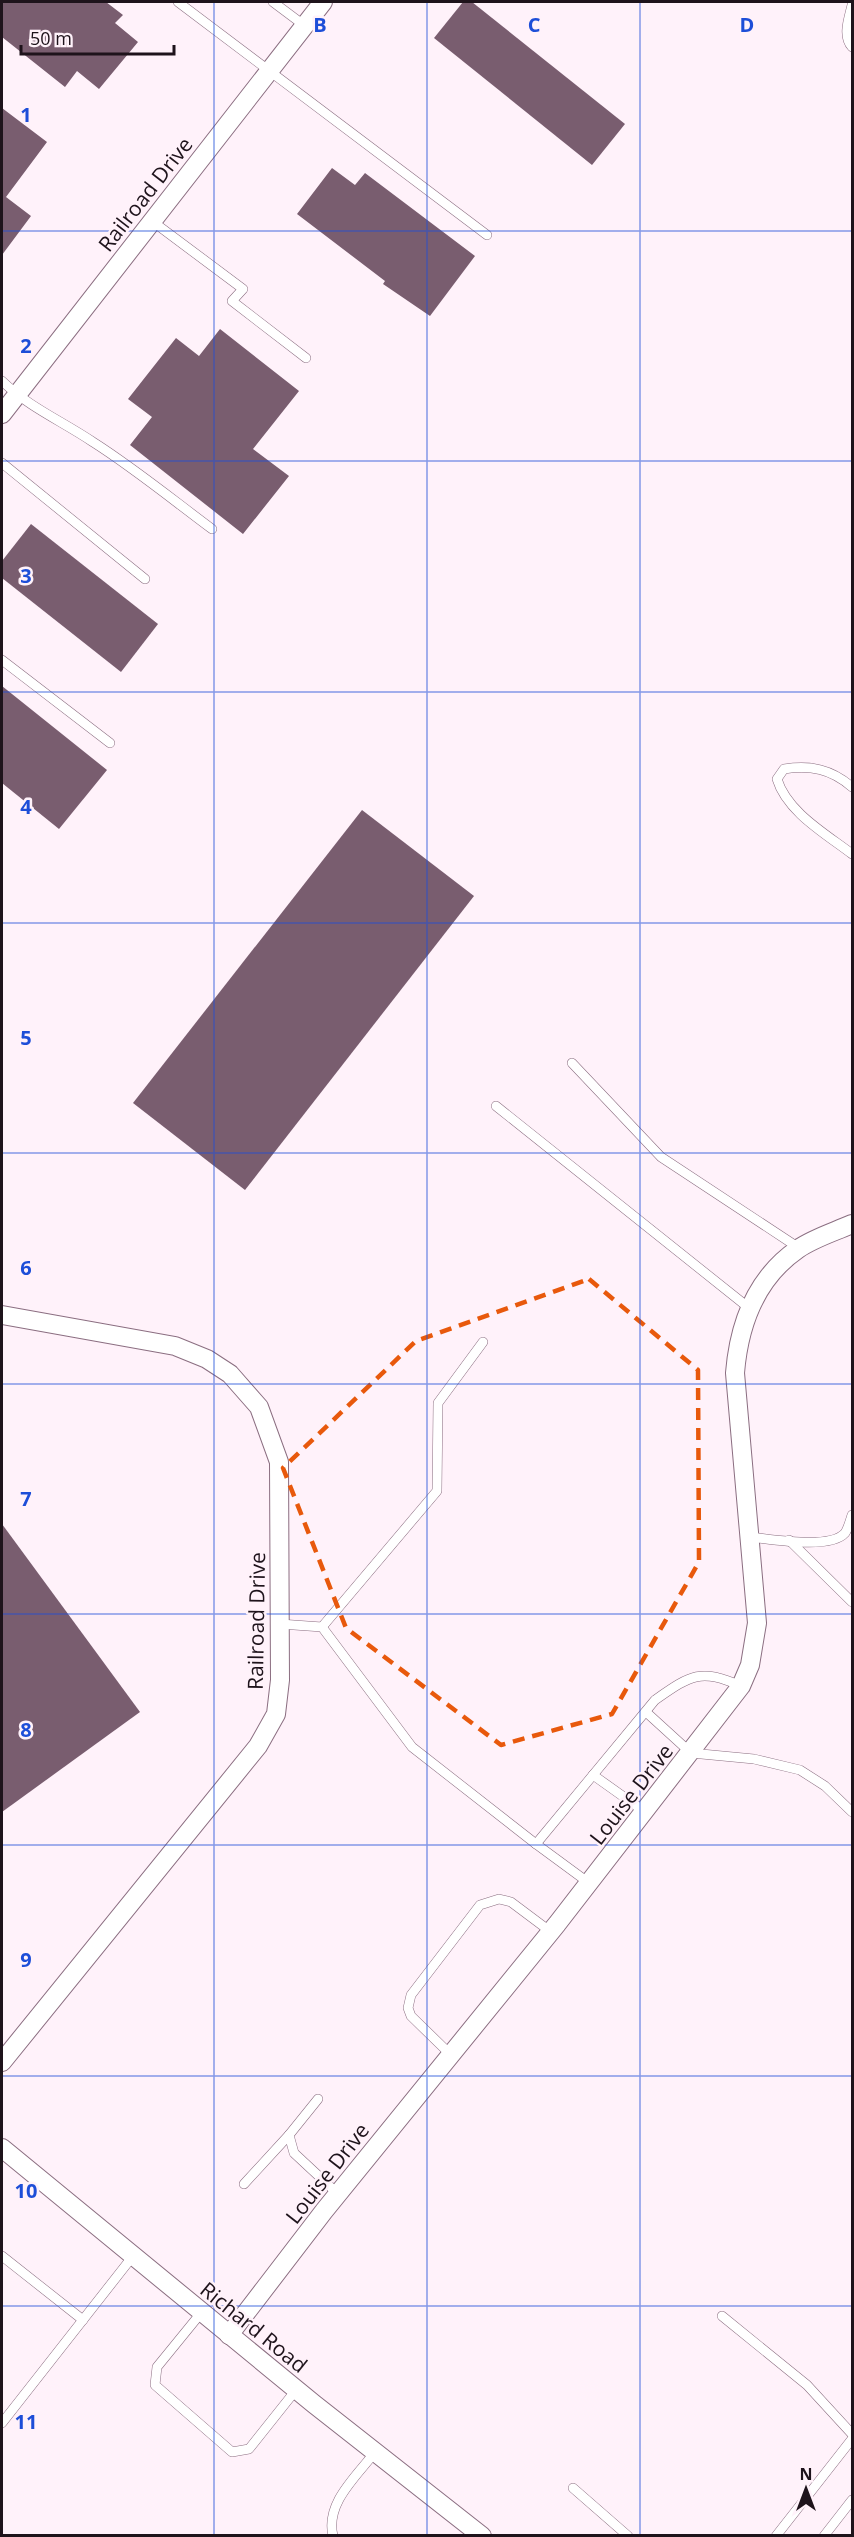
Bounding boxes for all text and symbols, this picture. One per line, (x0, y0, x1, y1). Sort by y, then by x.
text: B (313, 11, 327, 38)
text: C (528, 11, 541, 38)
text: D (740, 11, 754, 38)
scale bar (21, 18, 174, 56)
text: 50 m (30, 26, 72, 50)
text: 1 (20, 101, 32, 128)
street label: Railroad Drive (92, 131, 198, 257)
text: 2 (20, 332, 32, 359)
text: 3 (20, 562, 32, 589)
text: 4 (20, 793, 32, 820)
text: 5 (20, 1024, 32, 1051)
text: 6 (20, 1254, 32, 1281)
text: 7 (20, 1485, 32, 1512)
street label: Railroad Drive (241, 1552, 271, 1690)
text: 8 (20, 1716, 32, 1743)
street label: Louise Drive (583, 1738, 679, 1850)
text: 9 (20, 1946, 32, 1973)
street label: Louise Drive (279, 2117, 375, 2229)
text: 10 (15, 2177, 37, 2204)
street label: Richard Road (195, 2275, 313, 2379)
text: 11 (15, 2408, 37, 2435)
north arrow (776, 2459, 836, 2519)
text: N (799, 2463, 813, 2485)

